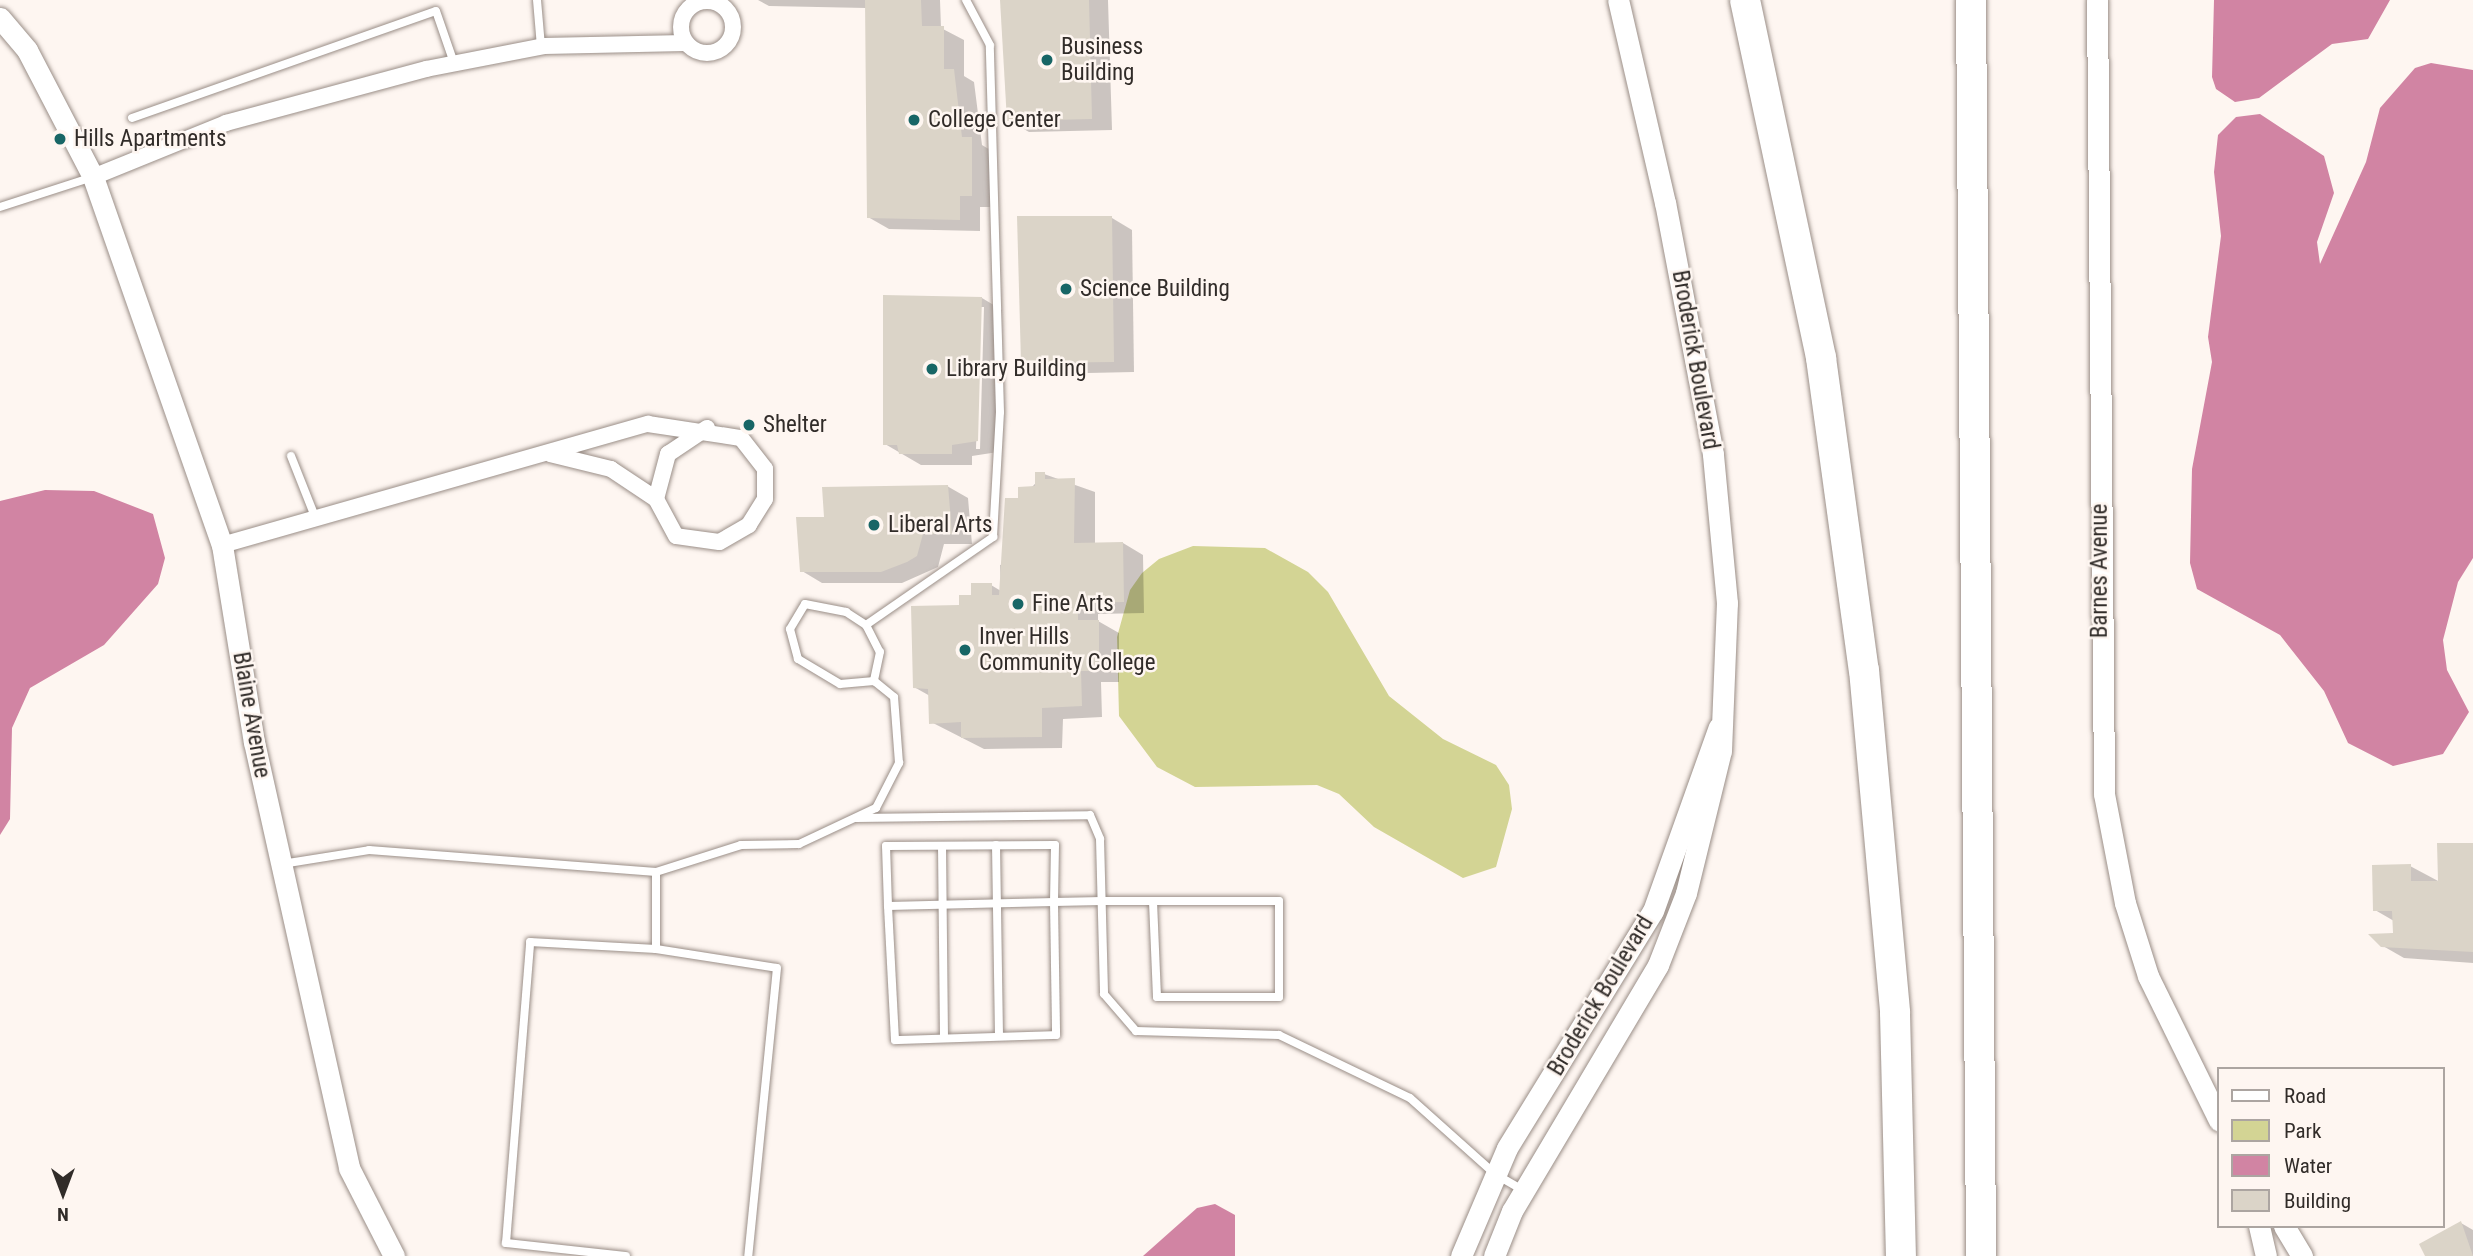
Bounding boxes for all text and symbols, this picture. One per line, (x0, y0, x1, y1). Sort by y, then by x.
place label: Business Building (1061, 33, 1143, 87)
marker: Business Building (1039, 52, 1055, 68)
place label: College Center (928, 106, 1061, 134)
marker: College Center (906, 112, 922, 128)
place label: Hills Apartments (74, 125, 226, 153)
marker: Hills Apartments (52, 131, 68, 147)
street label: Broderick Boulevard (1666, 268, 1724, 452)
place label: Science Building (1080, 275, 1230, 303)
marker: Science Building (1058, 281, 1074, 297)
place label: Library Building (946, 355, 1087, 383)
marker: Library Building (924, 361, 940, 377)
place label: Shelter (763, 411, 827, 439)
marker: Shelter (741, 417, 757, 433)
street label: Barnes Avenue (2086, 504, 2114, 638)
place label: Liberal Arts (888, 511, 993, 539)
marker: Liberal Arts (866, 517, 882, 533)
place label: Fine Arts (1032, 590, 1114, 618)
marker: Fine Arts (1010, 596, 1026, 612)
place label: Inver Hills Community College (979, 623, 1155, 677)
marker: Inver Hills Community College (957, 642, 973, 658)
street label: Blaine Avenue (226, 650, 276, 780)
street label: Broderick Boulevard (1542, 911, 1660, 1081)
legend (2218, 1067, 2445, 1228)
text: Road (2284, 1084, 2326, 1108)
text: Park (2284, 1119, 2321, 1143)
text: Water (2284, 1154, 2332, 1178)
north arrow (28, 1158, 98, 1228)
text: Building (2284, 1189, 2351, 1213)
text: N (57, 1203, 69, 1226)

